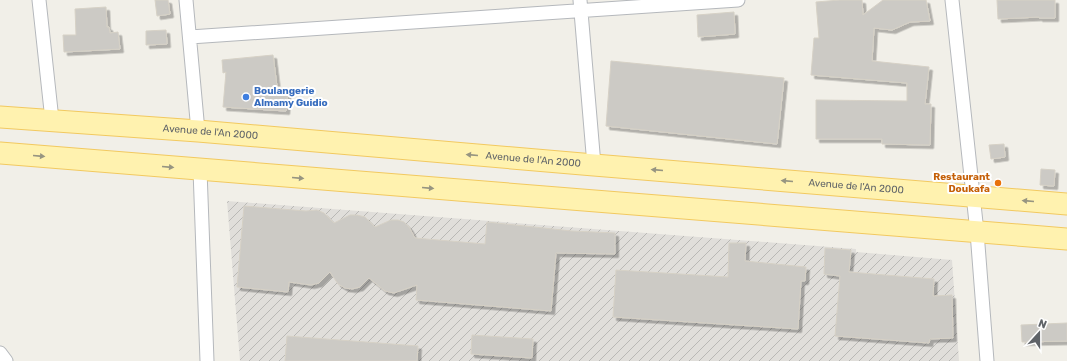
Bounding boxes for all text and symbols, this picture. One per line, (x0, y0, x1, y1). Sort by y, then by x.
place label: Boulangerie Almamy Guidio (254, 85, 328, 109)
marker: Boulangerie Almamy Guidio (241, 92, 251, 102)
street label: Avenue de l'An 2000 (162, 123, 259, 142)
street label: Avenue de l'An 2000 (485, 150, 581, 170)
one-way arrow (466, 151, 478, 158)
one-way arrow (33, 153, 45, 159)
one-way arrow (162, 164, 174, 170)
one-way arrow (651, 167, 663, 174)
place label: Restaurant Doukafa (933, 171, 990, 195)
one-way arrow (292, 174, 304, 181)
street label: Avenue de l'An 2000 (808, 177, 904, 197)
one-way arrow (781, 178, 793, 184)
marker: Restaurant Doukafa (993, 178, 1003, 188)
one-way arrow (422, 185, 434, 191)
one-way arrow (1022, 197, 1034, 204)
north arrow (1019, 313, 1059, 353)
text: N (1036, 317, 1049, 332)

